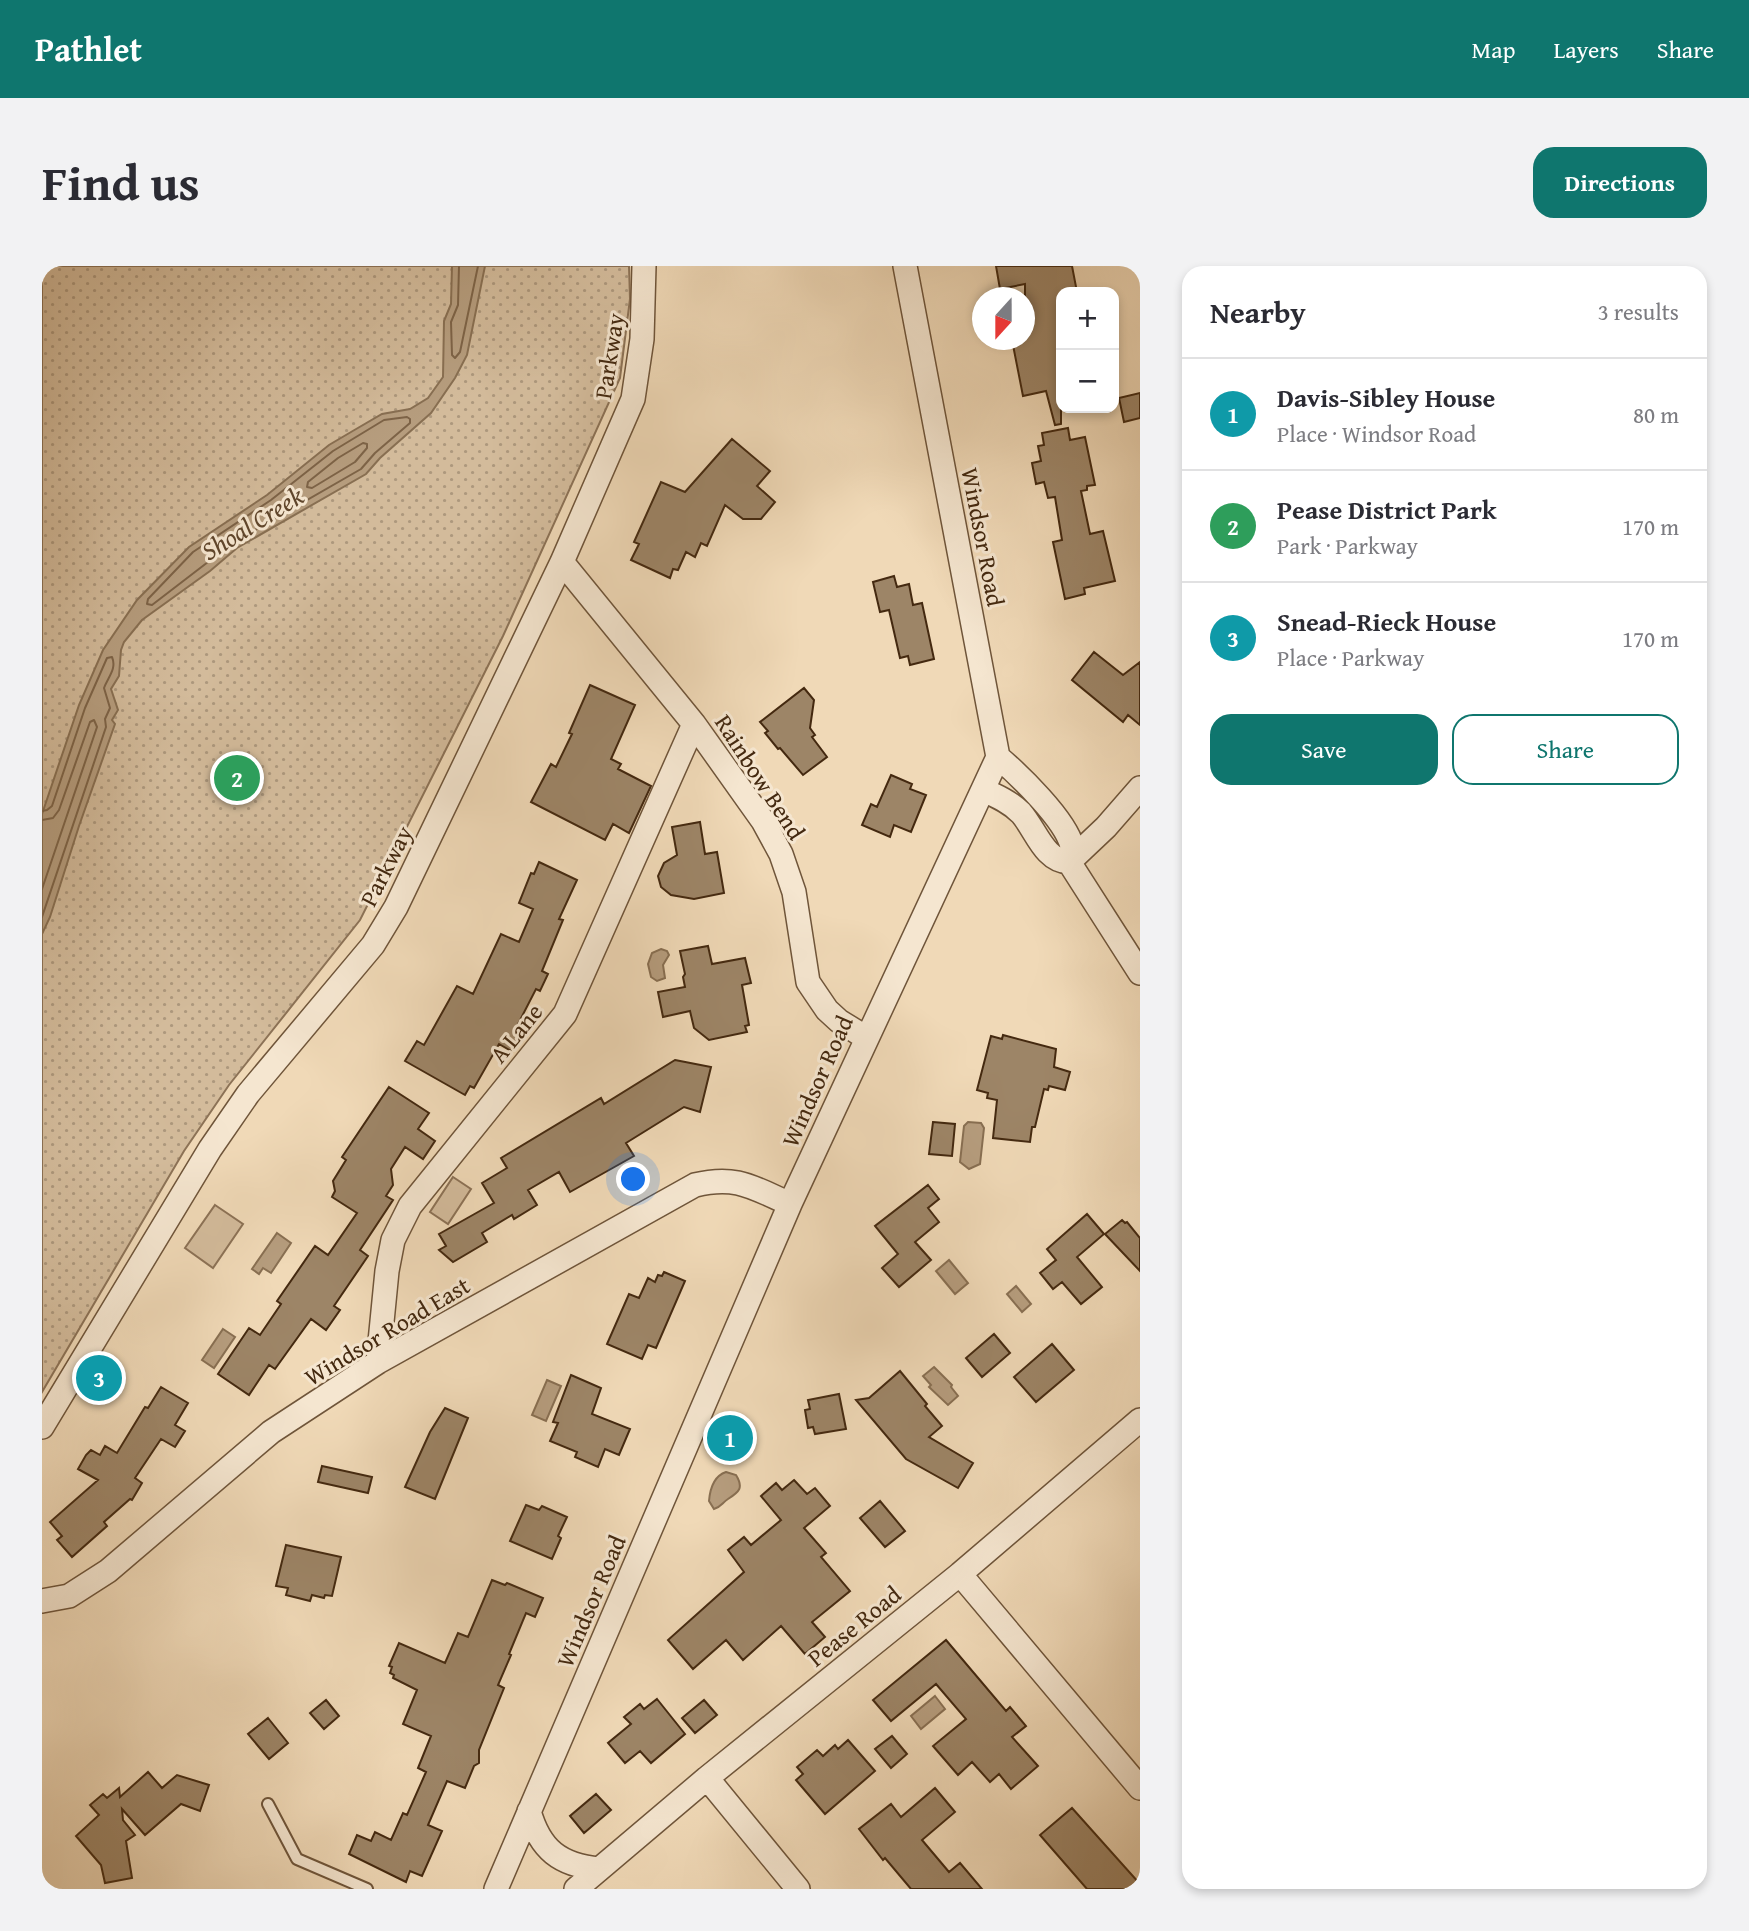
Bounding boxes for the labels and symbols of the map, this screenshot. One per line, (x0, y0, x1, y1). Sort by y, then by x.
north arrow (972, 287, 1035, 350)
street label: Parkway (585, 311, 633, 401)
street label: Windsor Road (952, 465, 1014, 610)
water label: Shoal Creek (193, 476, 311, 570)
street label: Rainbow Bend (706, 707, 814, 847)
pin: 2 (214, 752, 260, 804)
street label: Parkway (351, 820, 421, 912)
street label: A Lane (481, 996, 551, 1070)
street label: Windsor Road (772, 1009, 862, 1152)
your location (616, 1162, 650, 1196)
street label: Windsor Road East (298, 1267, 477, 1394)
pin: 3 (76, 1352, 122, 1404)
pin: 1 (707, 1412, 753, 1464)
street label: Windsor Road (547, 1529, 635, 1673)
street label: Pease Road (800, 1577, 909, 1675)

